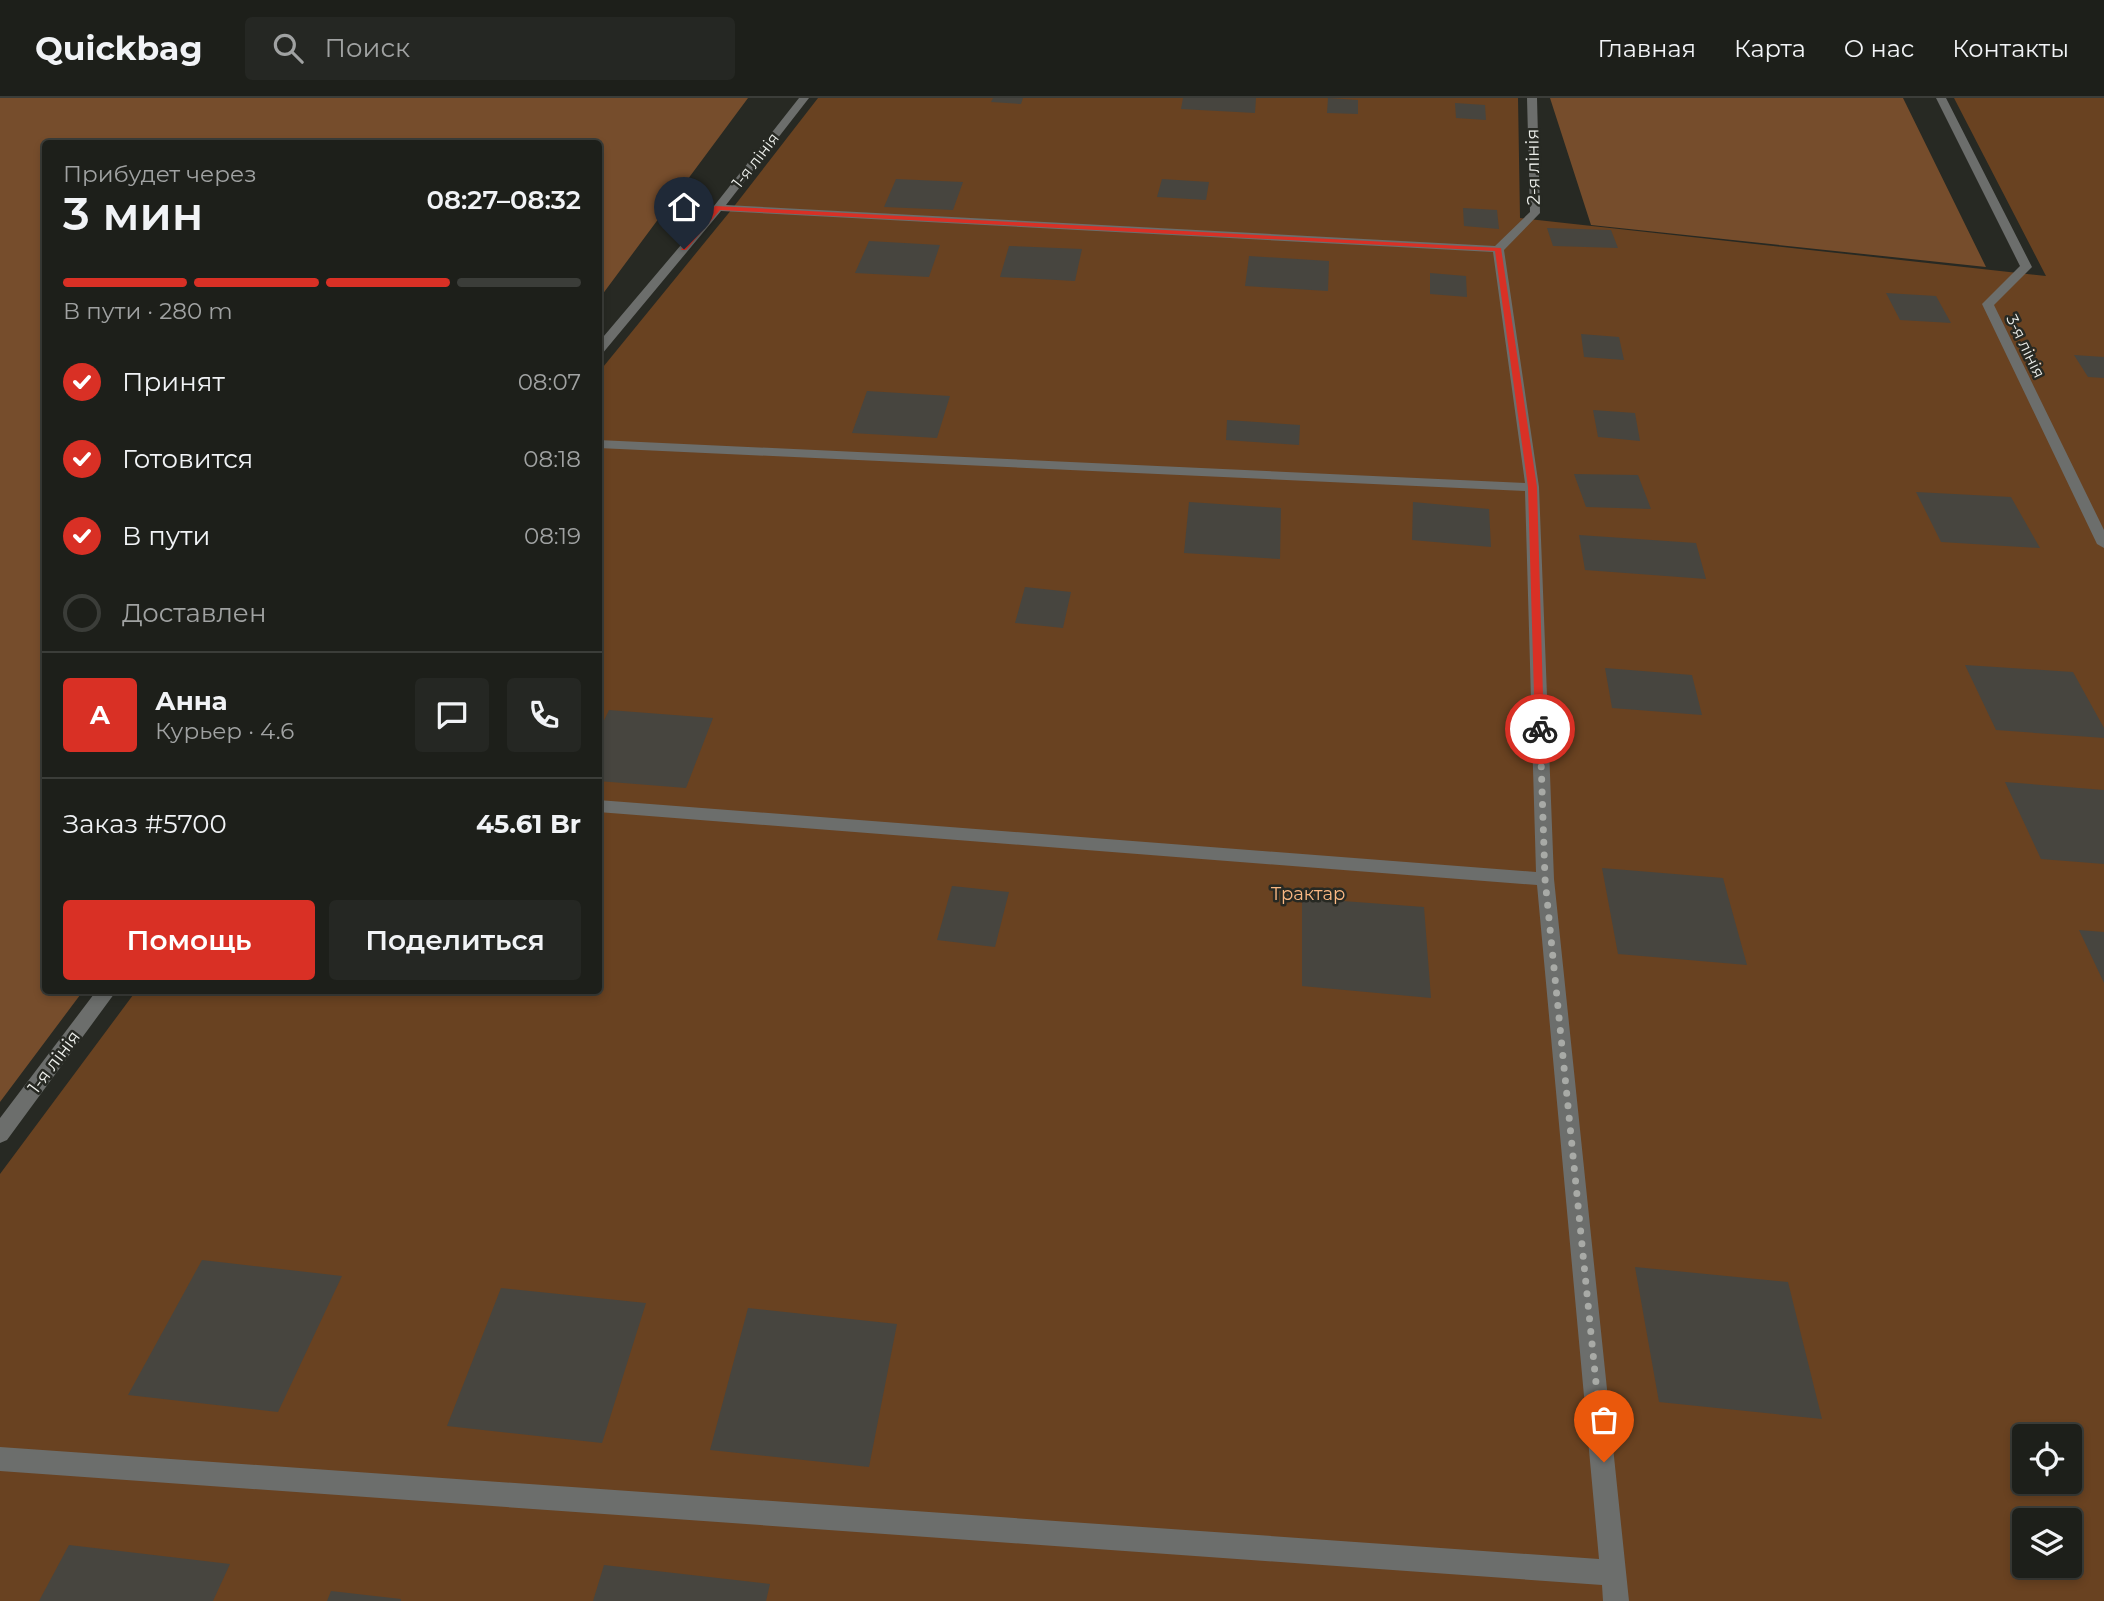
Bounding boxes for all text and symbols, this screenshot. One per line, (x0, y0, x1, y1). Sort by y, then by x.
search box (245, 17, 735, 80)
text: Quickbag (35, 28, 203, 68)
icon: search (269, 29, 307, 67)
text: Поиск (325, 32, 410, 64)
text: Главная (1598, 34, 1696, 63)
text: Карта (1734, 34, 1806, 63)
text: О нас (1844, 34, 1914, 63)
text: Контакты (1952, 34, 2069, 63)
street label: 1-я лінія (728, 129, 783, 192)
street label: 2-я лінія (1521, 129, 1545, 205)
text: Прибудет через (63, 160, 257, 188)
pin (654, 177, 714, 249)
text: 08:27–08:32 (427, 184, 581, 216)
text: 3 мин (63, 185, 203, 242)
icon: home (665, 188, 703, 226)
text: В пути · 280 m (63, 297, 233, 325)
street label: 3-я лінія (2002, 311, 2049, 381)
icon: check (63, 363, 101, 401)
text: Принят (122, 366, 225, 398)
text: 08:07 (518, 368, 581, 396)
icon: check (63, 440, 101, 478)
text: Готовится (122, 443, 253, 475)
text: 08:18 (523, 445, 581, 473)
icon: check (63, 517, 101, 555)
text: В пути (122, 520, 211, 552)
text: 08:19 (524, 522, 581, 550)
text: Доставлен (122, 597, 267, 629)
button: chat (415, 678, 489, 752)
button: phone (507, 678, 581, 752)
text: Анна (155, 685, 228, 717)
courier (1505, 694, 1575, 764)
text: А (90, 699, 110, 731)
icon: bike (1521, 710, 1559, 748)
text: Курьер · 4.6 (155, 717, 294, 745)
text: Заказ #5700 (63, 808, 227, 840)
text: 45.61 Br (476, 808, 581, 840)
park label: Трактар (1271, 883, 1345, 905)
button: Помощь (63, 900, 315, 980)
button: Поделиться (329, 900, 581, 980)
street label: 1-я лінія (23, 1026, 85, 1098)
pin (1574, 1390, 1634, 1462)
icon: bag (1585, 1401, 1623, 1439)
map controls (2012, 1424, 2082, 1578)
button: locate (2012, 1424, 2082, 1494)
button: layers (2012, 1508, 2082, 1578)

